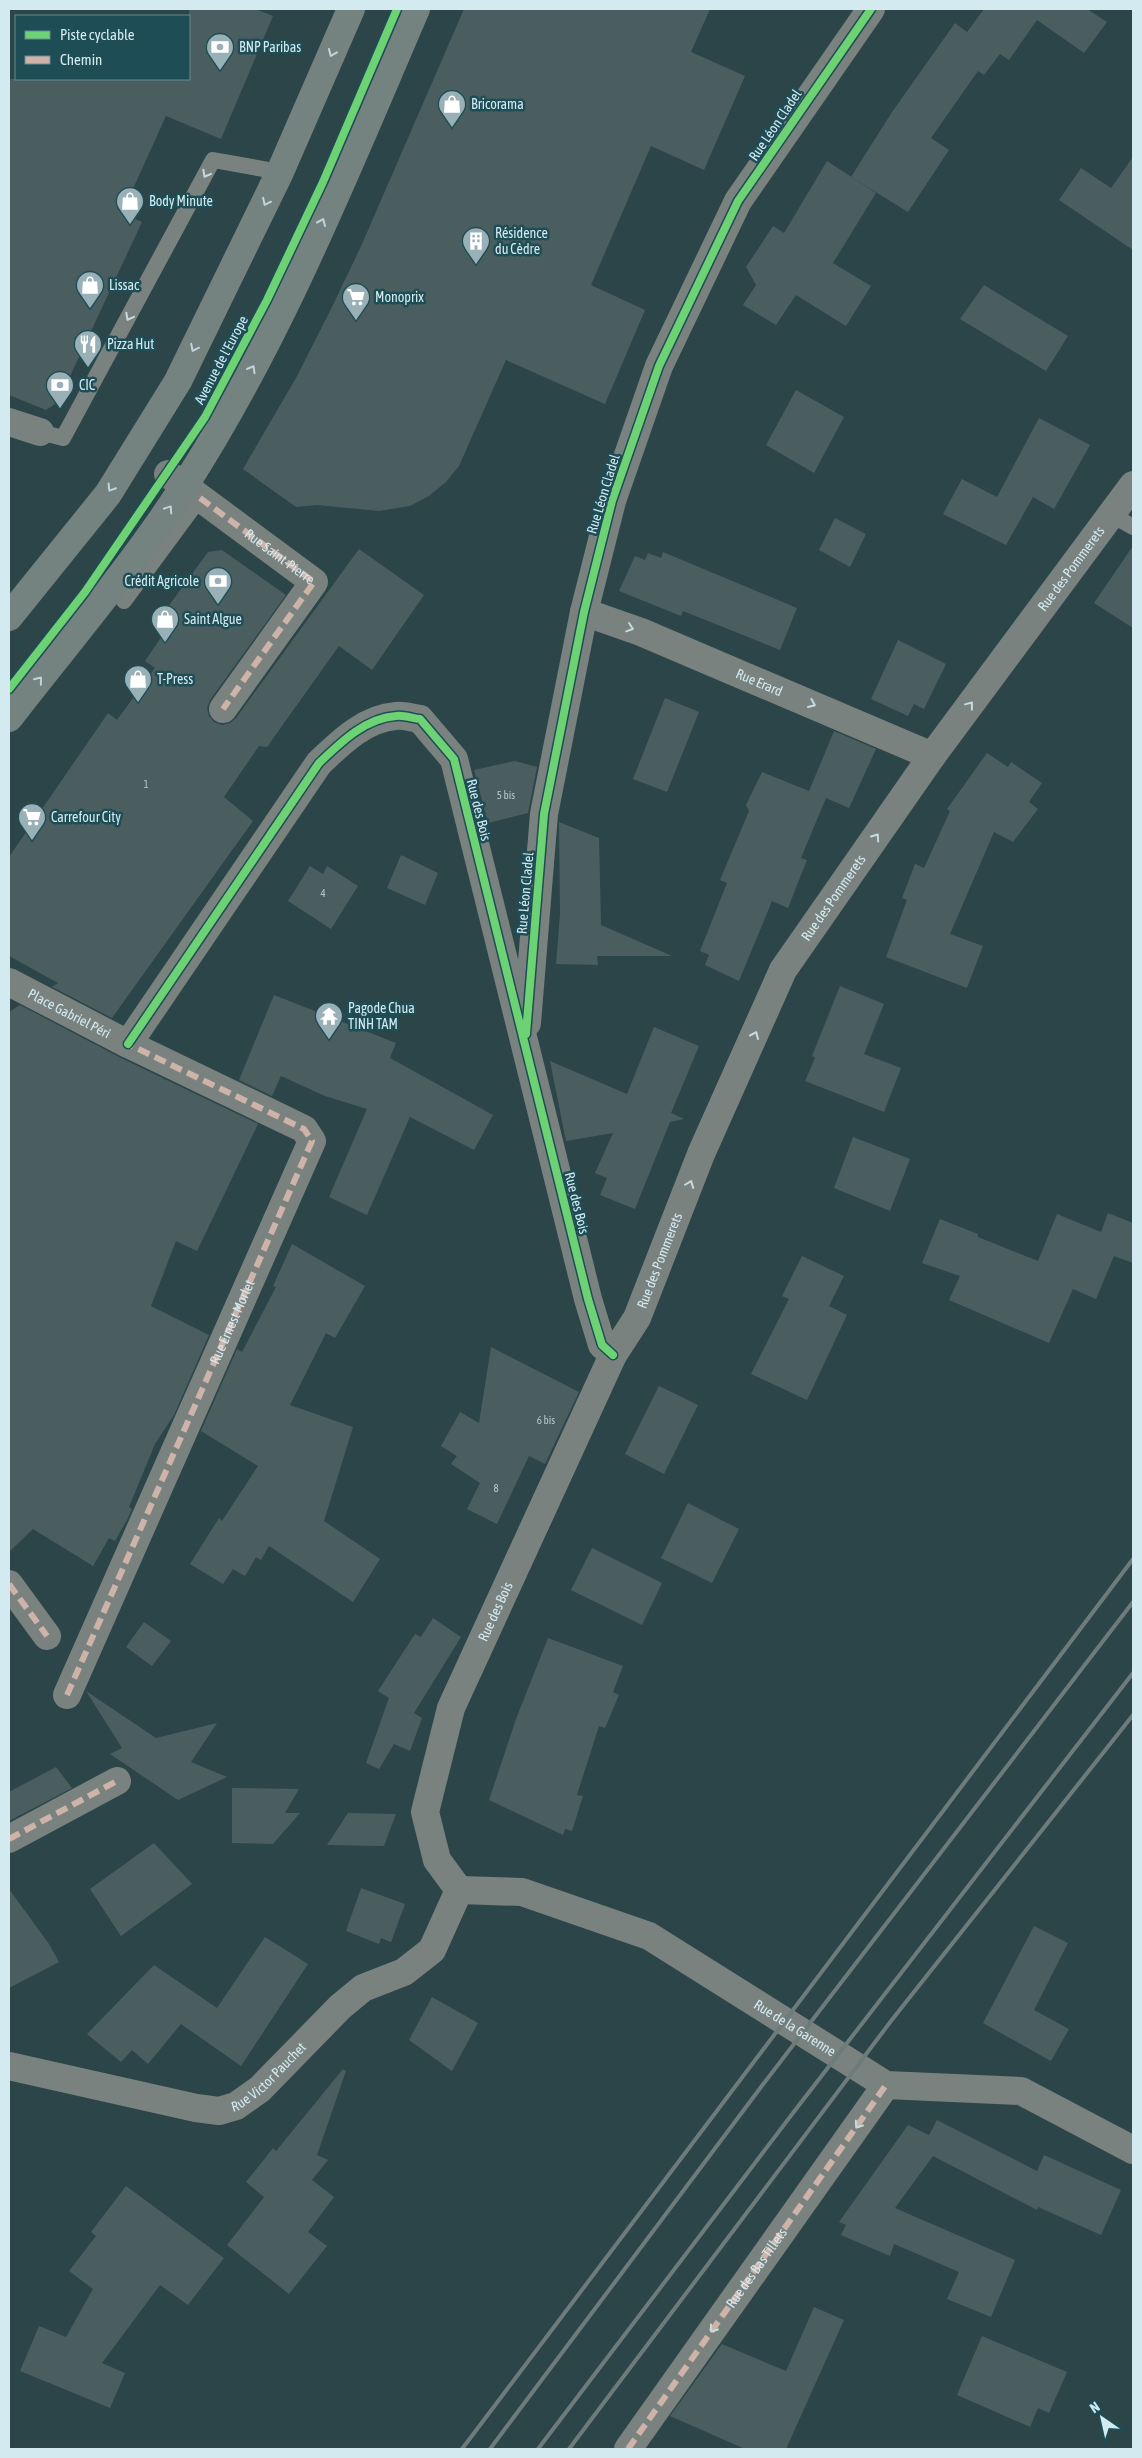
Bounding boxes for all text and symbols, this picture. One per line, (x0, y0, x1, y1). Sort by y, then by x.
legend (15, 15, 190, 80)
text: Piste cyclable (60, 26, 135, 43)
bank icon: BNP Paribas (205, 32, 235, 71)
place label: BNP Paribas (239, 39, 301, 55)
one-way arrow (327, 49, 337, 57)
text: Chemin (60, 51, 102, 68)
street label: Rue Léon Cladel (745, 86, 805, 164)
shop icon: Bricorama (437, 89, 467, 128)
place label: Bricorama (471, 96, 524, 112)
one-way arrow (202, 168, 212, 177)
shop icon: Body Minute (115, 186, 145, 225)
place label: Body Minute (149, 193, 213, 209)
one-way arrow (261, 197, 272, 206)
one-way arrow (315, 218, 326, 227)
place label: Résidence du Cèdre (495, 225, 548, 257)
building icon: Résidence du Cèdre (461, 226, 491, 265)
shop icon: Lissac (75, 270, 105, 309)
place label: Lissac (109, 277, 140, 293)
supermarket icon: Monoprix (341, 282, 371, 321)
place label: Monoprix (375, 289, 424, 305)
one-way arrow (125, 311, 135, 320)
street label: Avenue de l'Europe (191, 313, 251, 407)
restaurant icon: Pizza Hut (73, 329, 103, 368)
place label: Pizza Hut (107, 336, 154, 352)
one-way arrow (190, 343, 200, 352)
one-way arrow (246, 365, 256, 374)
bank icon: CIC (45, 370, 75, 409)
place label: CIC (79, 377, 96, 393)
street label: Rue Léon Cladel (583, 452, 623, 536)
one-way arrow (108, 482, 118, 491)
one-way arrow (163, 505, 172, 514)
street label: Rue des Pommerets (1034, 523, 1108, 614)
street label: Rue Saint-Pierre (242, 526, 318, 588)
bank icon: Crédit Agricole (203, 566, 233, 605)
place label: Crédit Agricole (125, 573, 199, 589)
shop icon: Saint Algue (150, 604, 180, 643)
place label: Saint Algue (184, 611, 242, 627)
one-way arrow (625, 622, 633, 632)
shop icon: T-Press (123, 664, 153, 703)
street label: Rue Erard (734, 665, 785, 699)
place label: T-Press (157, 671, 193, 687)
one-way arrow (33, 676, 42, 685)
one-way arrow (807, 698, 816, 709)
one-way arrow (964, 701, 973, 711)
street label: Rue des Bois (464, 777, 494, 843)
house number: 1 (143, 778, 149, 790)
house number: 5 bis (497, 789, 515, 801)
supermarket icon: Carrefour City (17, 802, 47, 841)
place label: Carrefour City (51, 809, 121, 825)
one-way arrow (870, 834, 879, 843)
street label: Rue Léon Cladel (513, 851, 537, 935)
street label: Rue des Pommerets (798, 851, 869, 944)
house number: 4 (320, 887, 326, 899)
street label: Place Gabriel Péri (25, 985, 113, 1042)
place label: Pagode Chua TINH TAM (348, 1000, 415, 1032)
temple icon: Pagode Chua TINH TAM (314, 1001, 344, 1040)
one-way arrow (748, 1031, 759, 1040)
street label: Rue des Bois (562, 1170, 592, 1236)
one-way arrow (684, 1180, 694, 1189)
street label: Rue des Pommerets (634, 1210, 685, 1311)
street label: Rue Ernest Morlet (206, 1277, 258, 1366)
house number: 6 bis (537, 1414, 555, 1426)
house number: 8 (493, 1482, 499, 1494)
street label: Rue des Bois (475, 1579, 516, 1644)
street label: Rue de la Garenne (751, 1996, 839, 2060)
street label: Rue Victor Pauchet (229, 2039, 309, 2115)
one-way arrow (855, 2119, 864, 2129)
street label: Rue des Bas Tillets (723, 2225, 790, 2311)
one-way arrow (710, 2323, 719, 2333)
north arrow (1077, 2393, 1127, 2443)
text: N (1087, 2398, 1103, 2416)

